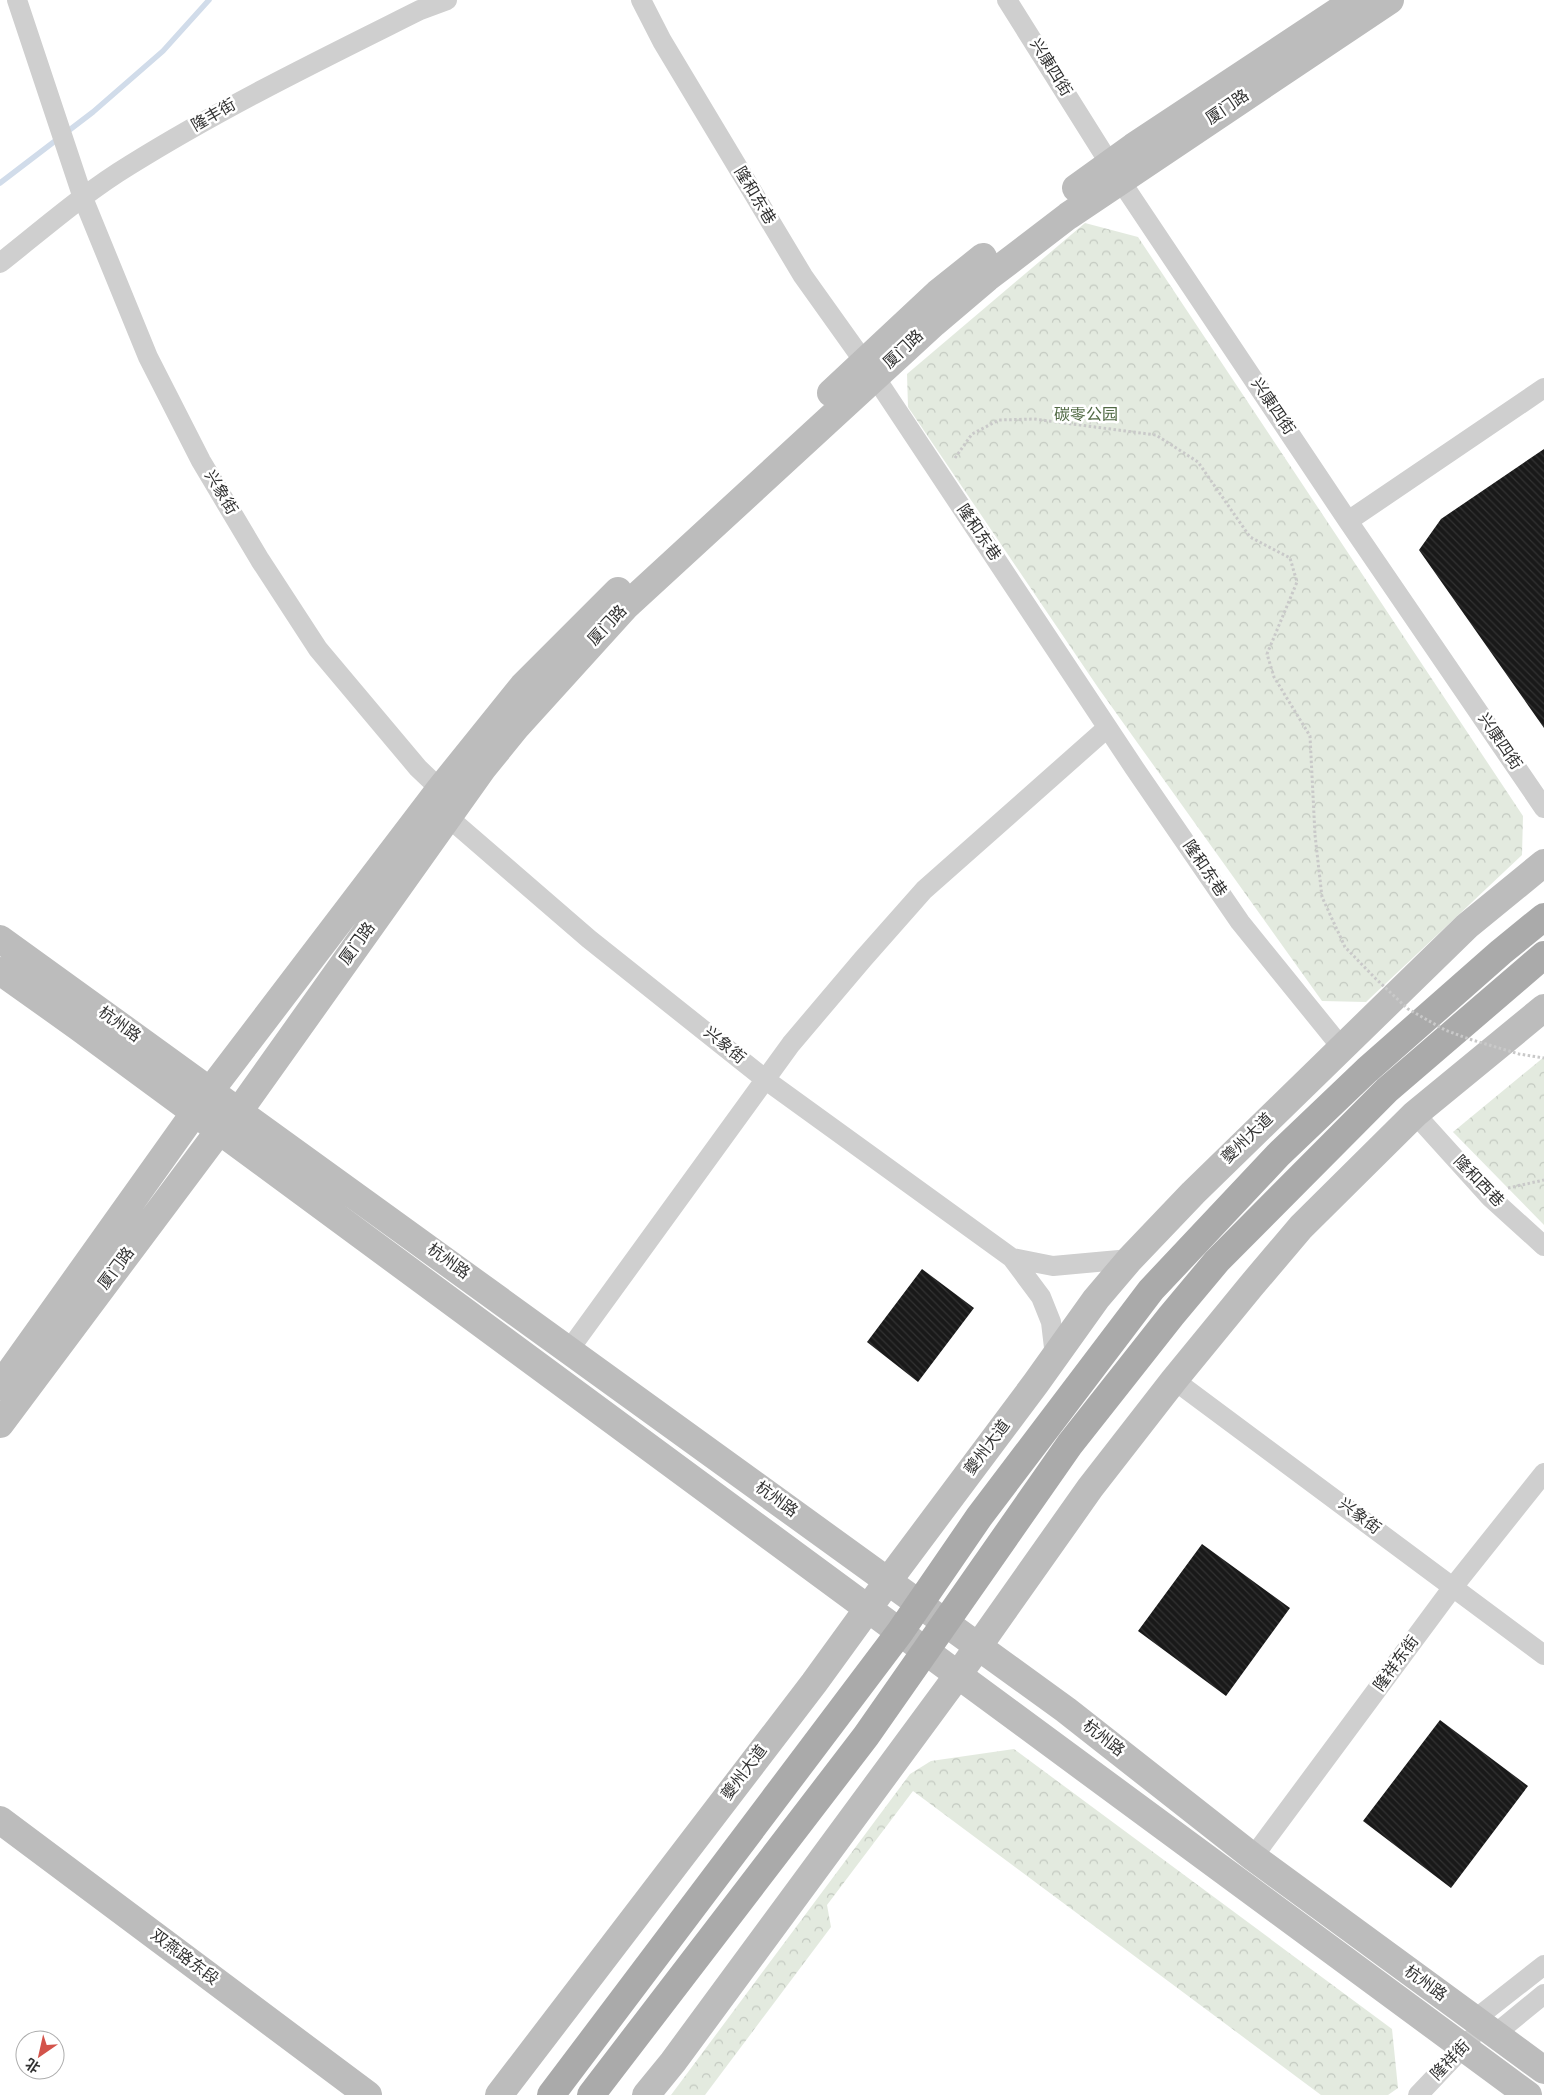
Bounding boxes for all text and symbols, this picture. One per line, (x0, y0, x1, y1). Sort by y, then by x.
street label: 兴康四街 (1025, 36, 1075, 100)
street label: 厦门路 (1203, 86, 1253, 130)
street label: 隆丰街 (188, 95, 240, 137)
street label: 隆和东巷 (729, 163, 779, 229)
street label: 厦门路 (880, 326, 928, 374)
street label: 兴康四街 (1246, 375, 1298, 439)
park label: 碳零公园 (1054, 406, 1118, 426)
street label: 兴象街 (199, 467, 242, 519)
street label: 隆和东巷 (952, 501, 1004, 565)
street label: 厦门路 (584, 602, 632, 650)
street label: 兴康四街 (1473, 710, 1525, 774)
street label: 隆和东巷 (1178, 837, 1230, 901)
street label: 厦门路 (336, 919, 380, 969)
street label: 杭州路 (94, 1003, 144, 1047)
street label: 兴象街 (699, 1022, 750, 1069)
street label: 夔州大道 (1218, 1110, 1278, 1168)
street label: 隆和西巷 (1449, 1152, 1507, 1212)
street label: 杭州路 (423, 1240, 473, 1284)
street label: 厦门路 (95, 1244, 139, 1294)
street label: 夔州大道 (961, 1416, 1015, 1480)
street label: 杭州路 (751, 1478, 801, 1522)
street label: 兴象街 (1334, 1494, 1385, 1539)
street label: 隆祥东街 (1370, 1632, 1424, 1696)
street label: 杭州路 (1078, 1716, 1128, 1762)
street label: 夔州大道 (718, 1741, 772, 1805)
street label: 双燕路东段 (146, 1926, 222, 1990)
street label: 杭州路 (1400, 1962, 1450, 2006)
north arrow (15, 2030, 65, 2080)
street label: 隆祥街 (1427, 2037, 1475, 2085)
text: 北 (23, 2054, 44, 2075)

